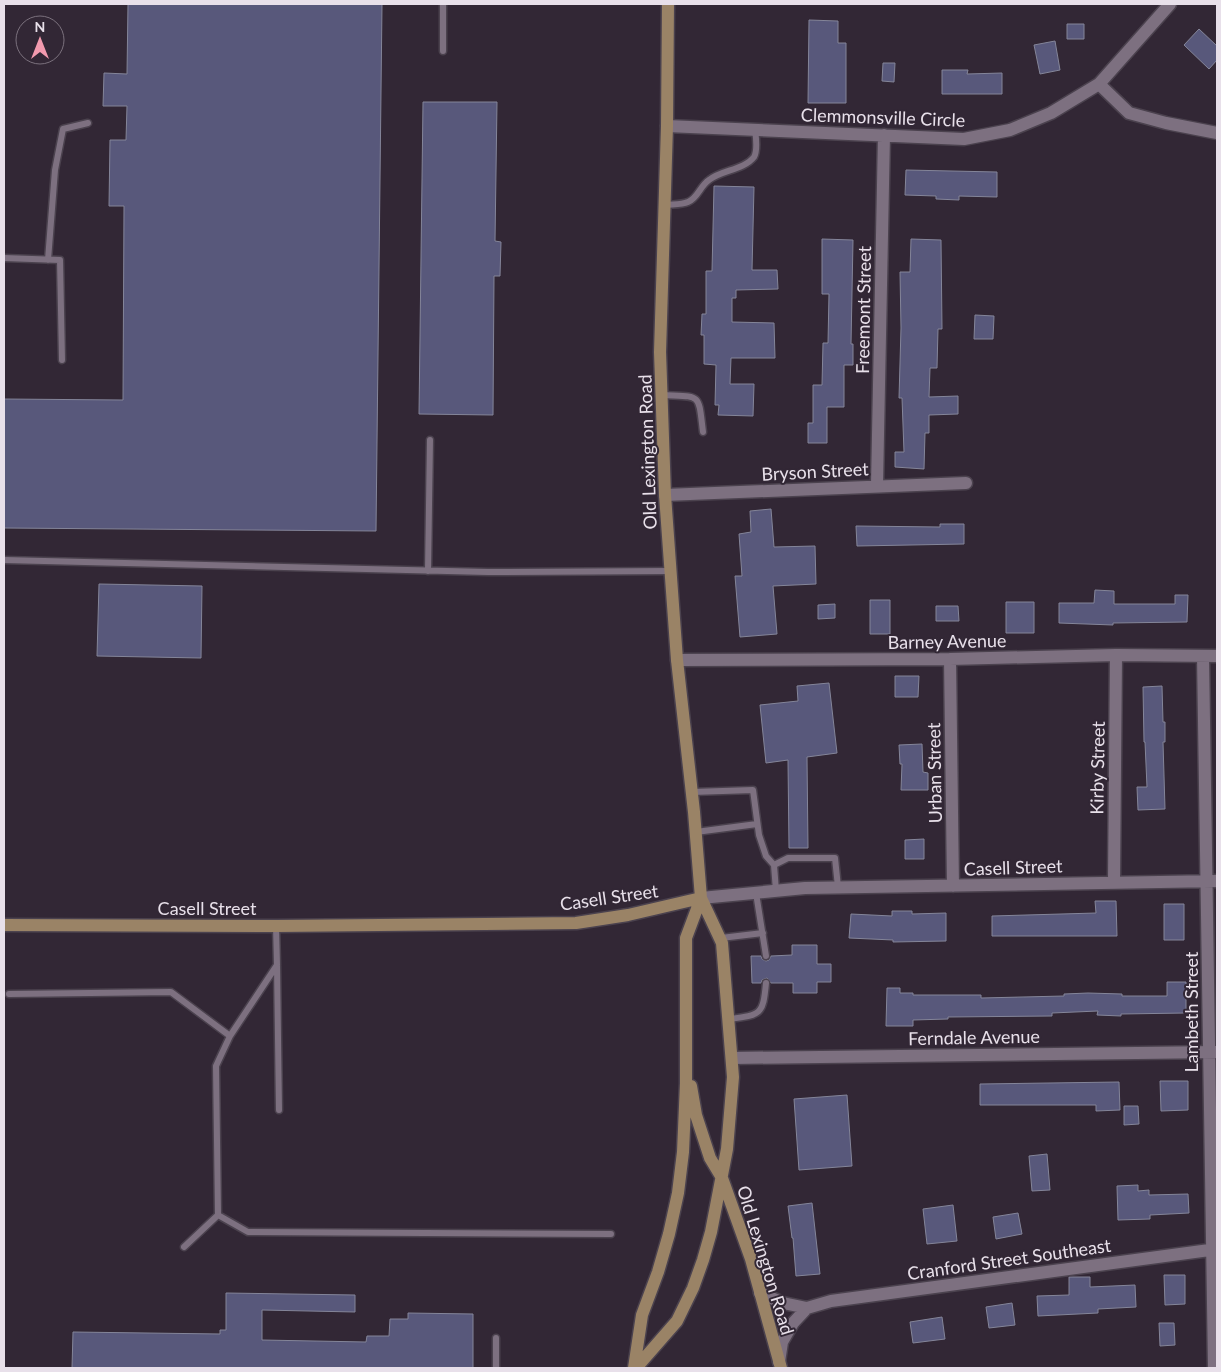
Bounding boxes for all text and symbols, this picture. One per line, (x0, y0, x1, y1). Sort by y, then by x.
north arrow (15, 15, 65, 65)
text: N (35, 18, 45, 35)
street label: Clemmonsville Circle (800, 103, 966, 131)
street label: Freemont Street (851, 245, 875, 374)
street label: Old Lexington Road (633, 374, 661, 530)
street label: Bryson Street (761, 457, 870, 485)
street label: Barney Avenue (887, 629, 1007, 653)
street label: Kirby Street (1085, 721, 1109, 815)
street label: Urban Street (922, 722, 946, 823)
street label: Casell Street (963, 854, 1063, 880)
street label: Casell Street (559, 879, 660, 915)
street label: Casell Street (158, 897, 257, 919)
street label: Lambeth Street (1180, 951, 1202, 1073)
street label: Ferndale Avenue (908, 1025, 1040, 1049)
street label: Old Lexington Road (733, 1183, 799, 1337)
street label: Cranford Street Southeast (906, 1234, 1113, 1284)

